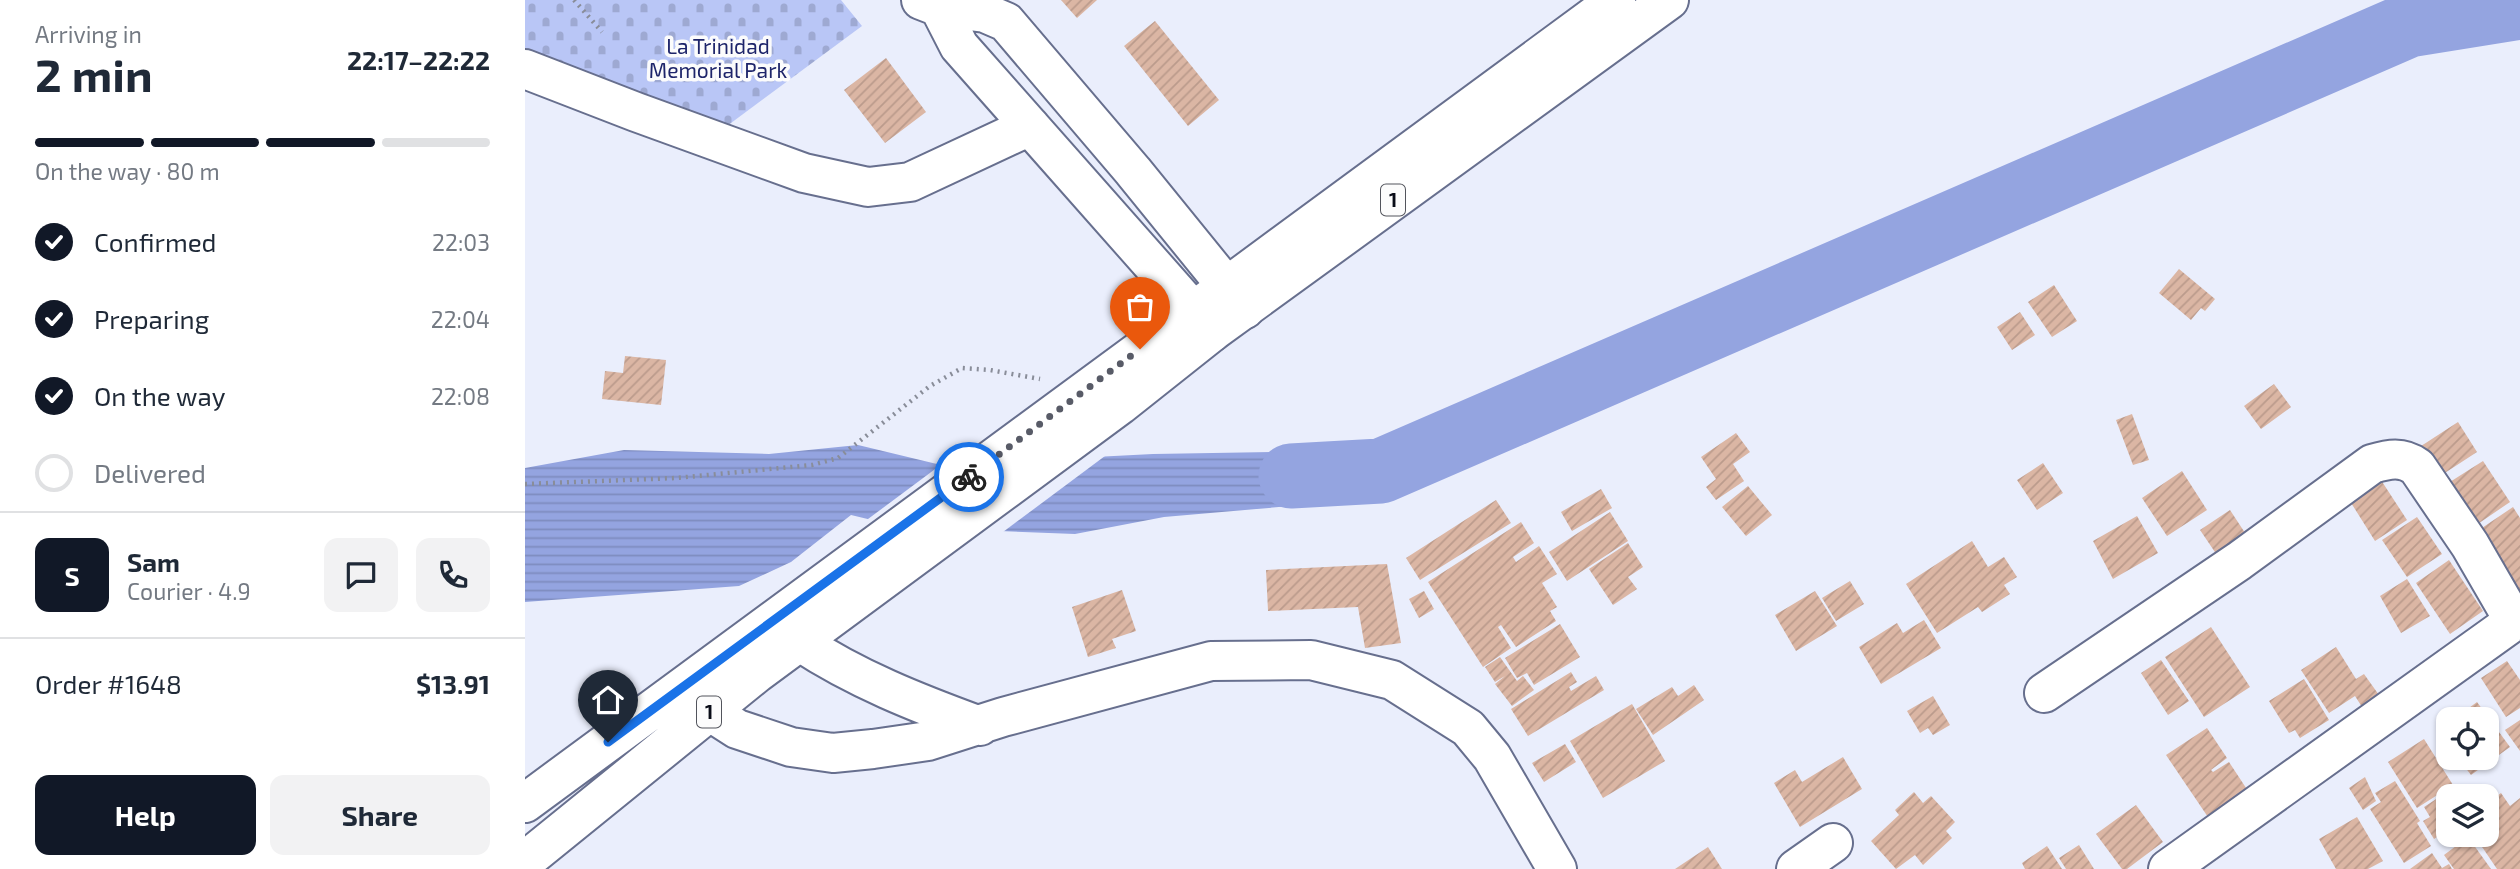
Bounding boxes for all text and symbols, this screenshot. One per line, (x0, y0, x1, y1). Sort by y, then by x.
text: Arriving in (35, 20, 142, 48)
park label: La Trinidad Memorial Park (649, 33, 788, 82)
text: 22:17–22:22 (347, 44, 490, 75)
text: 2 min (35, 46, 153, 101)
text: On the way · 80 m (35, 157, 220, 185)
road number: 1 (1381, 184, 1405, 216)
icon: check (35, 223, 73, 261)
text: Confirmed (94, 226, 217, 257)
text: 22:03 (432, 228, 490, 256)
pin (1110, 277, 1170, 349)
icon: bag (1121, 288, 1159, 326)
icon: check (35, 300, 73, 338)
text: Preparing (94, 303, 209, 334)
text: 22:04 (431, 305, 490, 333)
icon: check (35, 377, 73, 415)
text: On the way (94, 380, 225, 411)
text: 22:08 (431, 382, 490, 410)
courier (934, 442, 1004, 512)
text: Delivered (94, 457, 206, 488)
icon: bike (950, 458, 988, 496)
button: chat (324, 538, 398, 612)
button: phone (416, 538, 490, 612)
text: Sam (127, 546, 180, 577)
text: S (64, 560, 80, 591)
text: Courier · 4.9 (127, 577, 251, 605)
text: Order #1648 (35, 668, 182, 699)
text: $13.91 (416, 668, 490, 699)
pin (578, 670, 638, 742)
icon: home (589, 681, 627, 719)
road number: 1 (697, 696, 721, 727)
map controls (2436, 707, 2499, 847)
button: locate (2436, 707, 2499, 770)
button: Help (35, 775, 256, 855)
button: Share (270, 775, 490, 855)
button: layers (2436, 784, 2499, 847)

